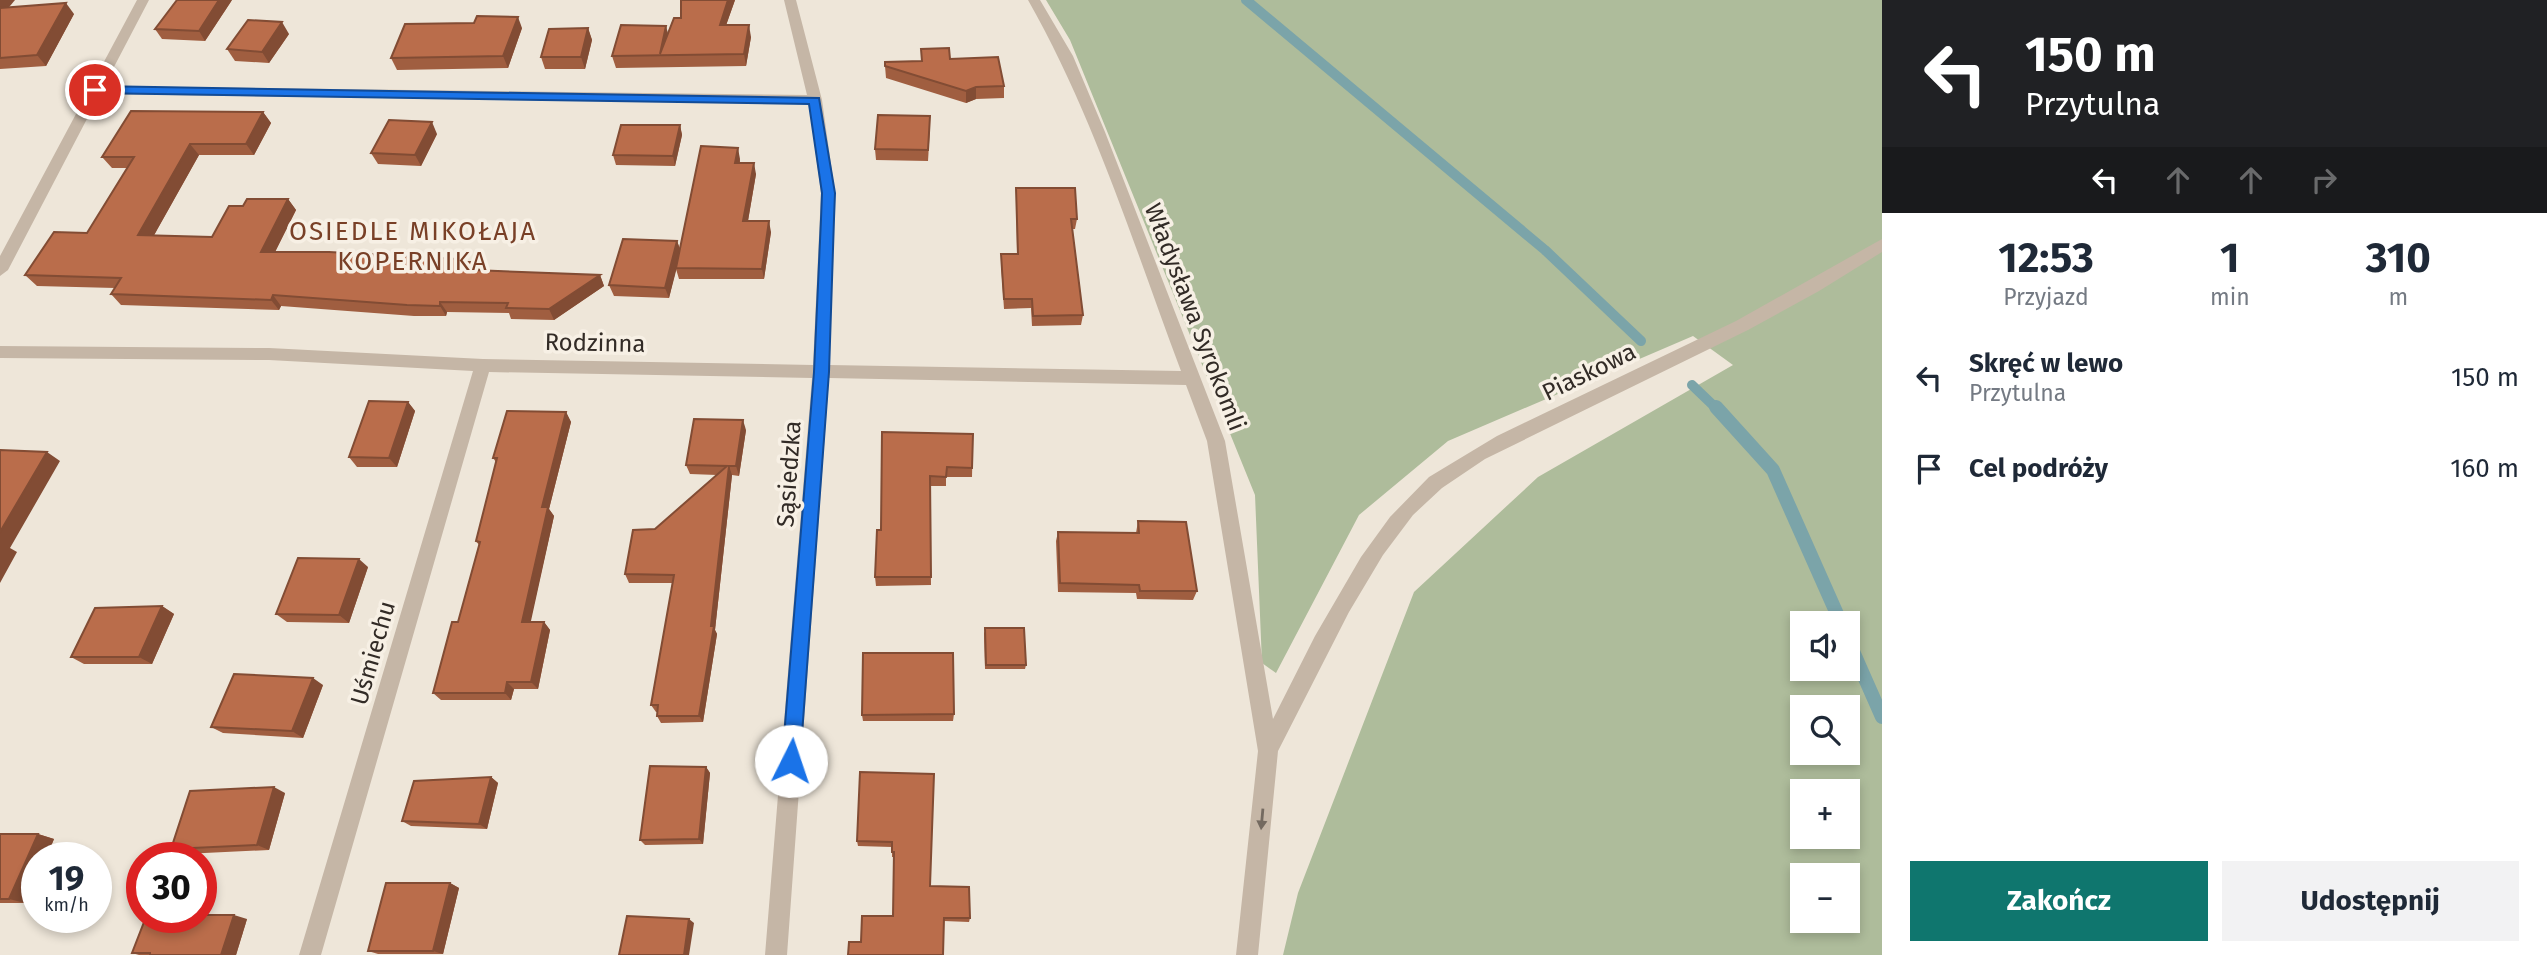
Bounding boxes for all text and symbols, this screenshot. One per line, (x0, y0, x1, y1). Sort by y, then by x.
text: 150 m (2025, 25, 2156, 84)
icon: left (1910, 28, 2001, 119)
pin (65, 60, 125, 120)
icon: arrive (76, 71, 114, 109)
text: Przytulna (2025, 85, 2160, 123)
icon: left (2086, 161, 2124, 199)
icon: ahead (2159, 161, 2197, 199)
icon: ahead (2232, 161, 2270, 199)
icon: right (2305, 161, 2343, 199)
street label: Władysława Syrokomli (1139, 199, 1251, 435)
district label: OSIEDLE MIKOŁAJA KOPERNIKA (289, 216, 537, 277)
text: 12:53 (1998, 233, 2094, 283)
text: 1 (2220, 233, 2240, 283)
text: 310 (2366, 233, 2431, 283)
text: Przyjazd (2003, 283, 2089, 311)
text: min (2210, 283, 2250, 311)
text: m (2388, 283, 2408, 311)
street label: Rodzinna (544, 328, 646, 358)
street label: Piaskowa (1538, 337, 1640, 407)
text: Skręć w lewo (1969, 348, 2123, 379)
icon: left (1910, 359, 1948, 397)
text: 150 m (2451, 362, 2519, 393)
text: Przytulna (1969, 379, 2066, 407)
street label: Sąsiedzka (771, 420, 807, 528)
icon: arrive (1910, 450, 1948, 488)
text: Cel podróży (1969, 453, 2108, 484)
text: 160 m (2450, 453, 2519, 484)
street label: Uśmiechu (345, 598, 401, 708)
map controls (1790, 611, 1860, 933)
button: sound (1790, 611, 1860, 681)
button: search (1790, 695, 1860, 765)
position arrow (754, 724, 828, 798)
button: + (1790, 779, 1860, 849)
one-way arrow (1256, 809, 1267, 831)
speed limit sign: 30 (126, 842, 217, 933)
text: 19 (49, 857, 84, 899)
button: Zakończ (1910, 861, 2208, 941)
button: Udostępnij (2222, 861, 2519, 941)
button: − (1790, 863, 1860, 933)
text: km/h (44, 894, 89, 916)

